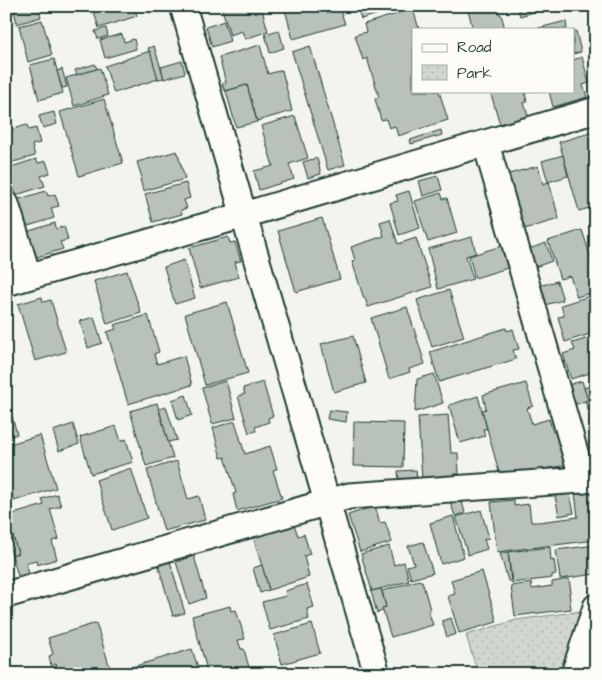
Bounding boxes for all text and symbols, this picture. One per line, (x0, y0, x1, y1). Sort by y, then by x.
legend (412, 28, 574, 92)
text: Road (457, 37, 492, 58)
text: Park (457, 63, 492, 84)

